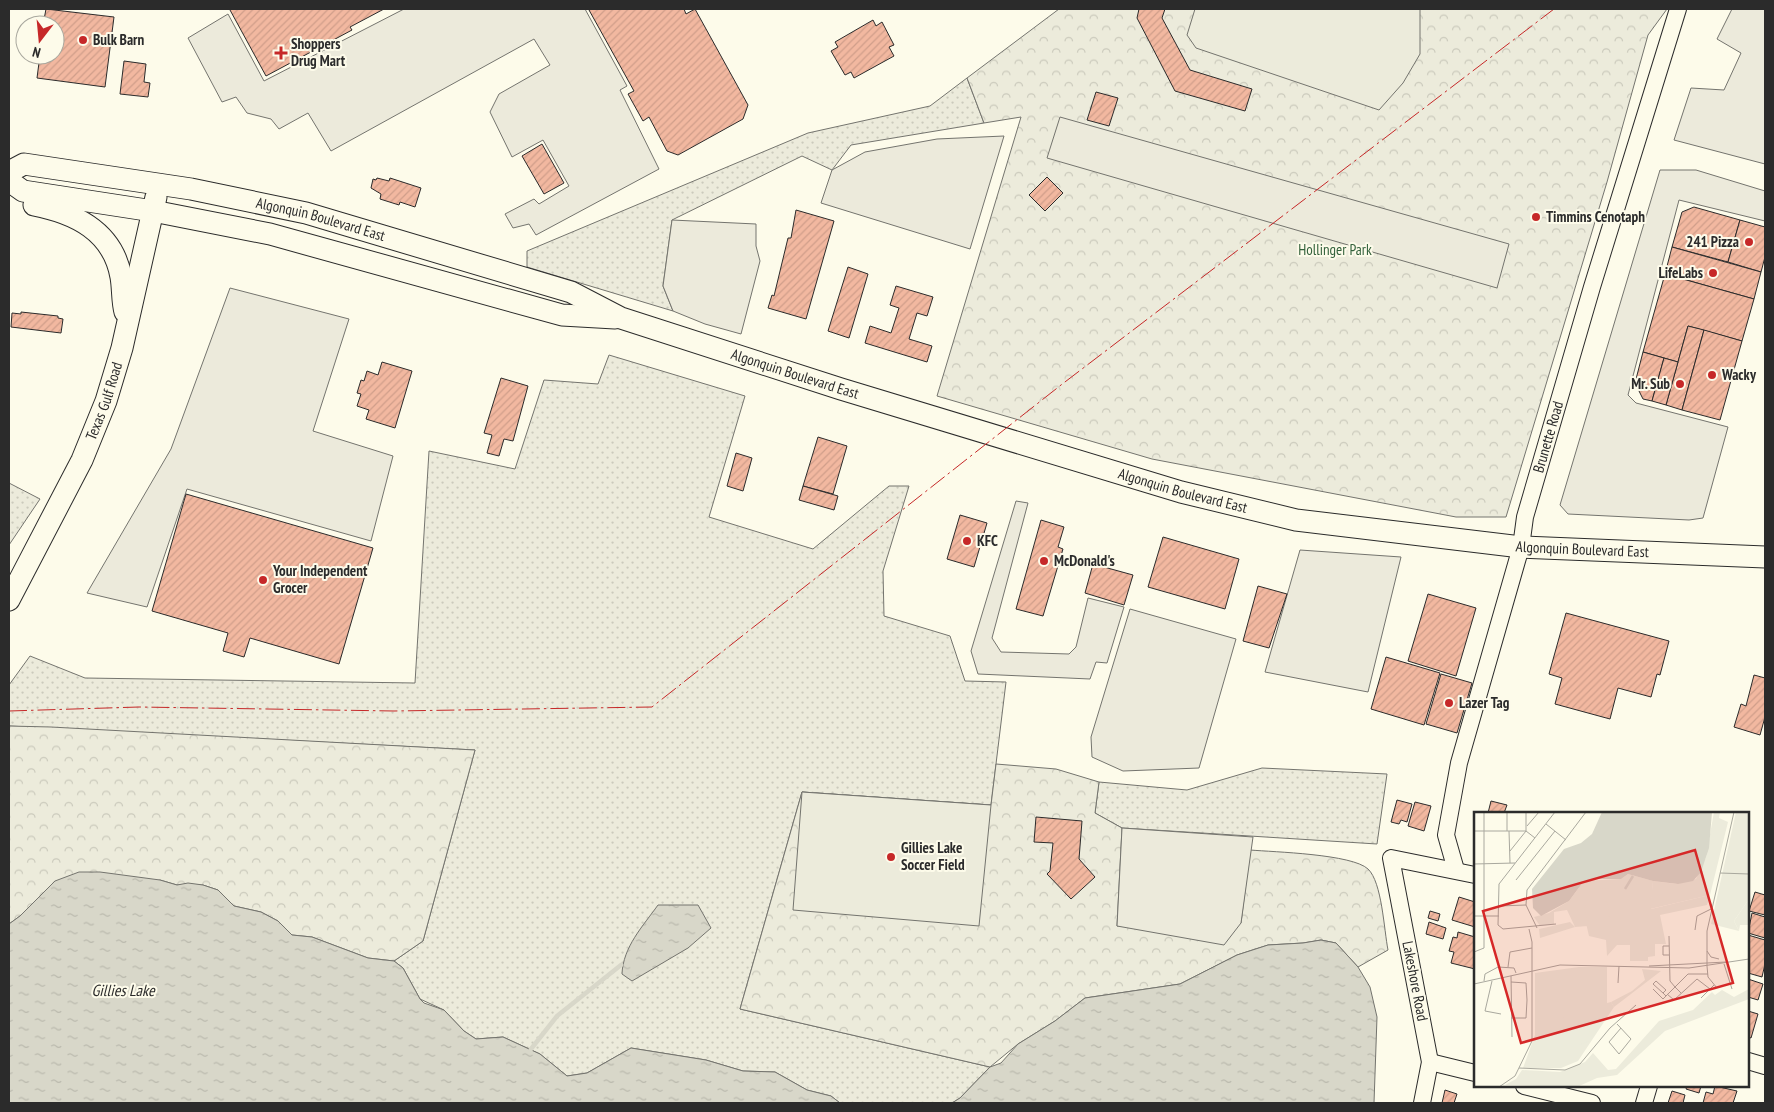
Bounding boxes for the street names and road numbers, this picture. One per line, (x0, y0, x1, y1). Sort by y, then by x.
street label: Algonquin Boulevard East (254, 193, 388, 245)
street label: Algonquin Boulevard East (729, 344, 861, 403)
street label: Texas Gulf Road (81, 360, 126, 443)
street label: Brunette Road (1528, 399, 1567, 475)
street label: Algonquin Boulevard East (1116, 464, 1249, 517)
street label: Algonquin Boulevard East (1515, 536, 1649, 561)
street label: Lakeshore Road (1398, 939, 1433, 1023)

